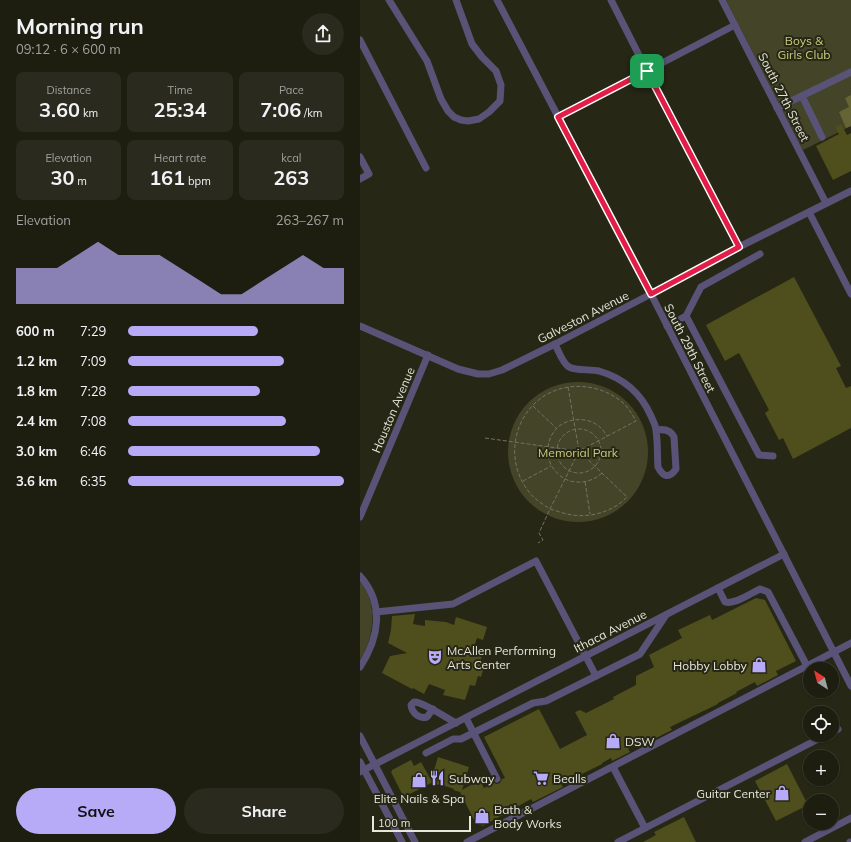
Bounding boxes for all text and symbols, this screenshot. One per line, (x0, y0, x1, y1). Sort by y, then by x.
text: Morning run (16, 12, 144, 40)
button: share (302, 13, 344, 55)
park label: Boys & Girls Club (777, 33, 831, 62)
text: 09:12 · 6 × 600 m (16, 41, 121, 57)
street label: South 27th Street (755, 50, 813, 144)
pin (630, 54, 664, 88)
icon: arrive (636, 60, 658, 82)
text: Distance (46, 83, 91, 97)
text: Time (168, 83, 192, 97)
text: Pace (279, 83, 304, 97)
text: 3.60 (39, 97, 80, 122)
text: 25:34 (154, 97, 206, 122)
text: 7:06 (260, 97, 301, 122)
text: km (80, 106, 98, 120)
text: /km (301, 106, 322, 120)
text: Elevation (45, 151, 92, 165)
text: Heart rate (154, 151, 206, 165)
text: kcal (281, 151, 301, 165)
text: 30 (50, 165, 74, 190)
text: 161 (149, 165, 185, 190)
text: 263 (273, 165, 309, 190)
text: m (74, 174, 87, 188)
text: bpm (185, 174, 211, 188)
text: Elevation (16, 212, 71, 228)
text: 263–267 m (276, 212, 344, 228)
street label: Galveston Avenue (535, 288, 631, 346)
street label: South 29th Street (661, 301, 719, 395)
text: 600 m (16, 323, 55, 339)
text: 7:29 (80, 323, 106, 339)
text: 1.2 km (16, 353, 57, 369)
text: 7:09 (80, 353, 106, 369)
street label: Houston Avenue (368, 365, 418, 455)
text: 1.8 km (16, 383, 57, 399)
text: 7:28 (80, 383, 106, 399)
text: 2.4 km (16, 413, 57, 429)
text: 7:08 (80, 413, 106, 429)
text: 3.0 km (16, 443, 57, 459)
text: 6:46 (80, 443, 106, 459)
park label: Memorial Park (538, 445, 619, 460)
text: 3.6 km (16, 473, 57, 489)
text: 6:35 (80, 473, 106, 489)
street label: Ithaca Avenue (571, 606, 649, 656)
place label: McAllen Performing Arts Center (447, 643, 556, 672)
theatre icon: McAllen Performing Arts Center (426, 648, 444, 666)
shop icon: Hobby Lobby (750, 656, 768, 674)
place label: Hobby Lobby (673, 658, 748, 673)
north arrow (803, 662, 839, 698)
map controls (803, 662, 839, 830)
button: locate (803, 706, 839, 742)
shop icon: DSW (604, 732, 622, 750)
place label: DSW (625, 734, 655, 749)
button: + (803, 750, 839, 786)
restaurant icon: Subway (428, 769, 446, 787)
supermarket icon: Bealls (532, 769, 550, 787)
shop icon: Elite Nails & Spa (410, 771, 428, 789)
place label: Subway (449, 771, 495, 786)
place label: Bealls (553, 771, 587, 786)
shop icon: Guitar Center (773, 784, 791, 802)
place label: Guitar Center (696, 786, 771, 801)
button: Save (16, 788, 176, 834)
button: Share (184, 788, 344, 834)
place label: Elite Nails & Spa (374, 791, 464, 806)
button: − (803, 794, 839, 830)
place label: Bath & Body Works (494, 802, 562, 831)
shop icon: Bath & Body Works (473, 807, 491, 825)
scale bar (372, 814, 471, 833)
text: 100 m (378, 816, 410, 830)

